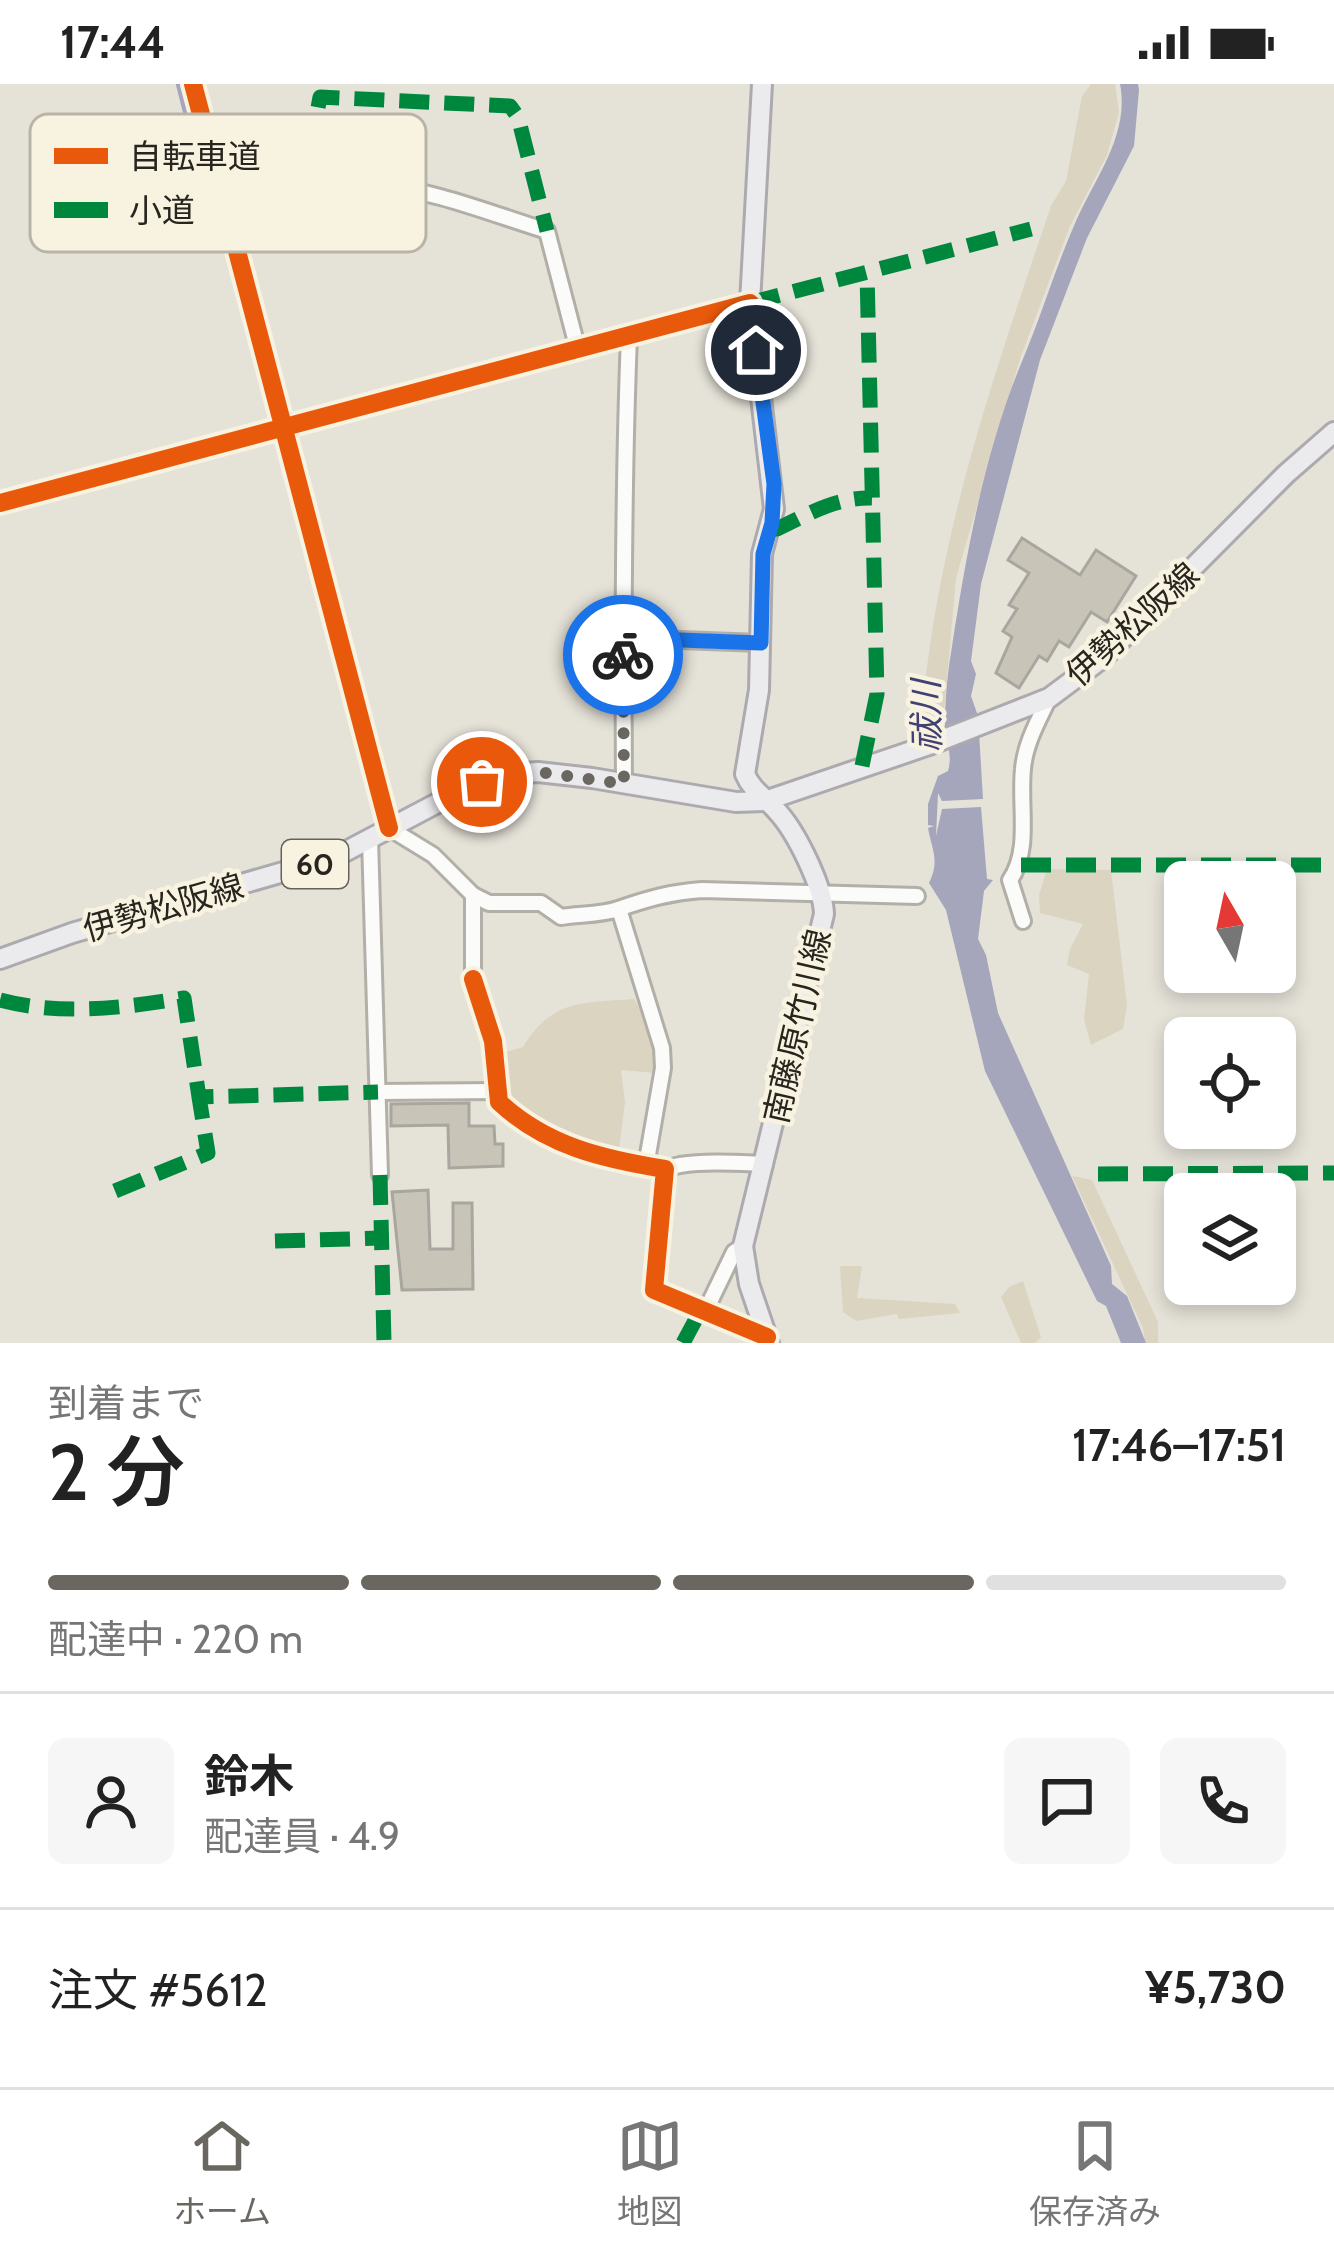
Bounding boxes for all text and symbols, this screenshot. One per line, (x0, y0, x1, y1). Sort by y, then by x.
text: 17:44 (60, 15, 165, 69)
legend (30, 114, 426, 252)
text: 自転車道 (129, 136, 261, 176)
text: 小道 (129, 190, 195, 230)
pin (705, 299, 807, 401)
icon: home (723, 317, 789, 383)
street label: 伊勢松阪線 (1057, 554, 1207, 694)
courier (563, 595, 683, 715)
icon: bike (590, 622, 656, 688)
water label: 祓川 (903, 676, 949, 752)
pin (431, 731, 533, 833)
icon: bag (449, 749, 515, 815)
road number: 60 (282, 840, 348, 888)
north arrow (1164, 861, 1296, 993)
map controls (1164, 861, 1296, 1305)
street label: 伊勢松阪線 (78, 865, 248, 949)
street label: 南藤原竹川線 (755, 925, 839, 1127)
button: locate (1164, 1017, 1296, 1149)
button: layers (1164, 1173, 1296, 1305)
text: 到着まで (48, 1379, 204, 1427)
text: 17:46–17:51 (1072, 1418, 1286, 1472)
text: 2 分 (48, 1425, 185, 1520)
text: 配達中 · 220 m (48, 1615, 303, 1663)
button: person (48, 1738, 174, 1864)
button: chat (1004, 1738, 1130, 1864)
button: phone (1160, 1738, 1286, 1864)
text: 鈴木 (204, 1749, 294, 1803)
text: 配達員 · 4.9 (204, 1812, 400, 1860)
text: ¥5,730 (1145, 1960, 1286, 2014)
text: 注文 #5612 (48, 1963, 268, 2017)
tab: ホーム (173, 2113, 271, 2233)
tab: 地図 (617, 2113, 683, 2233)
tab: 保存済み (1029, 2113, 1161, 2233)

